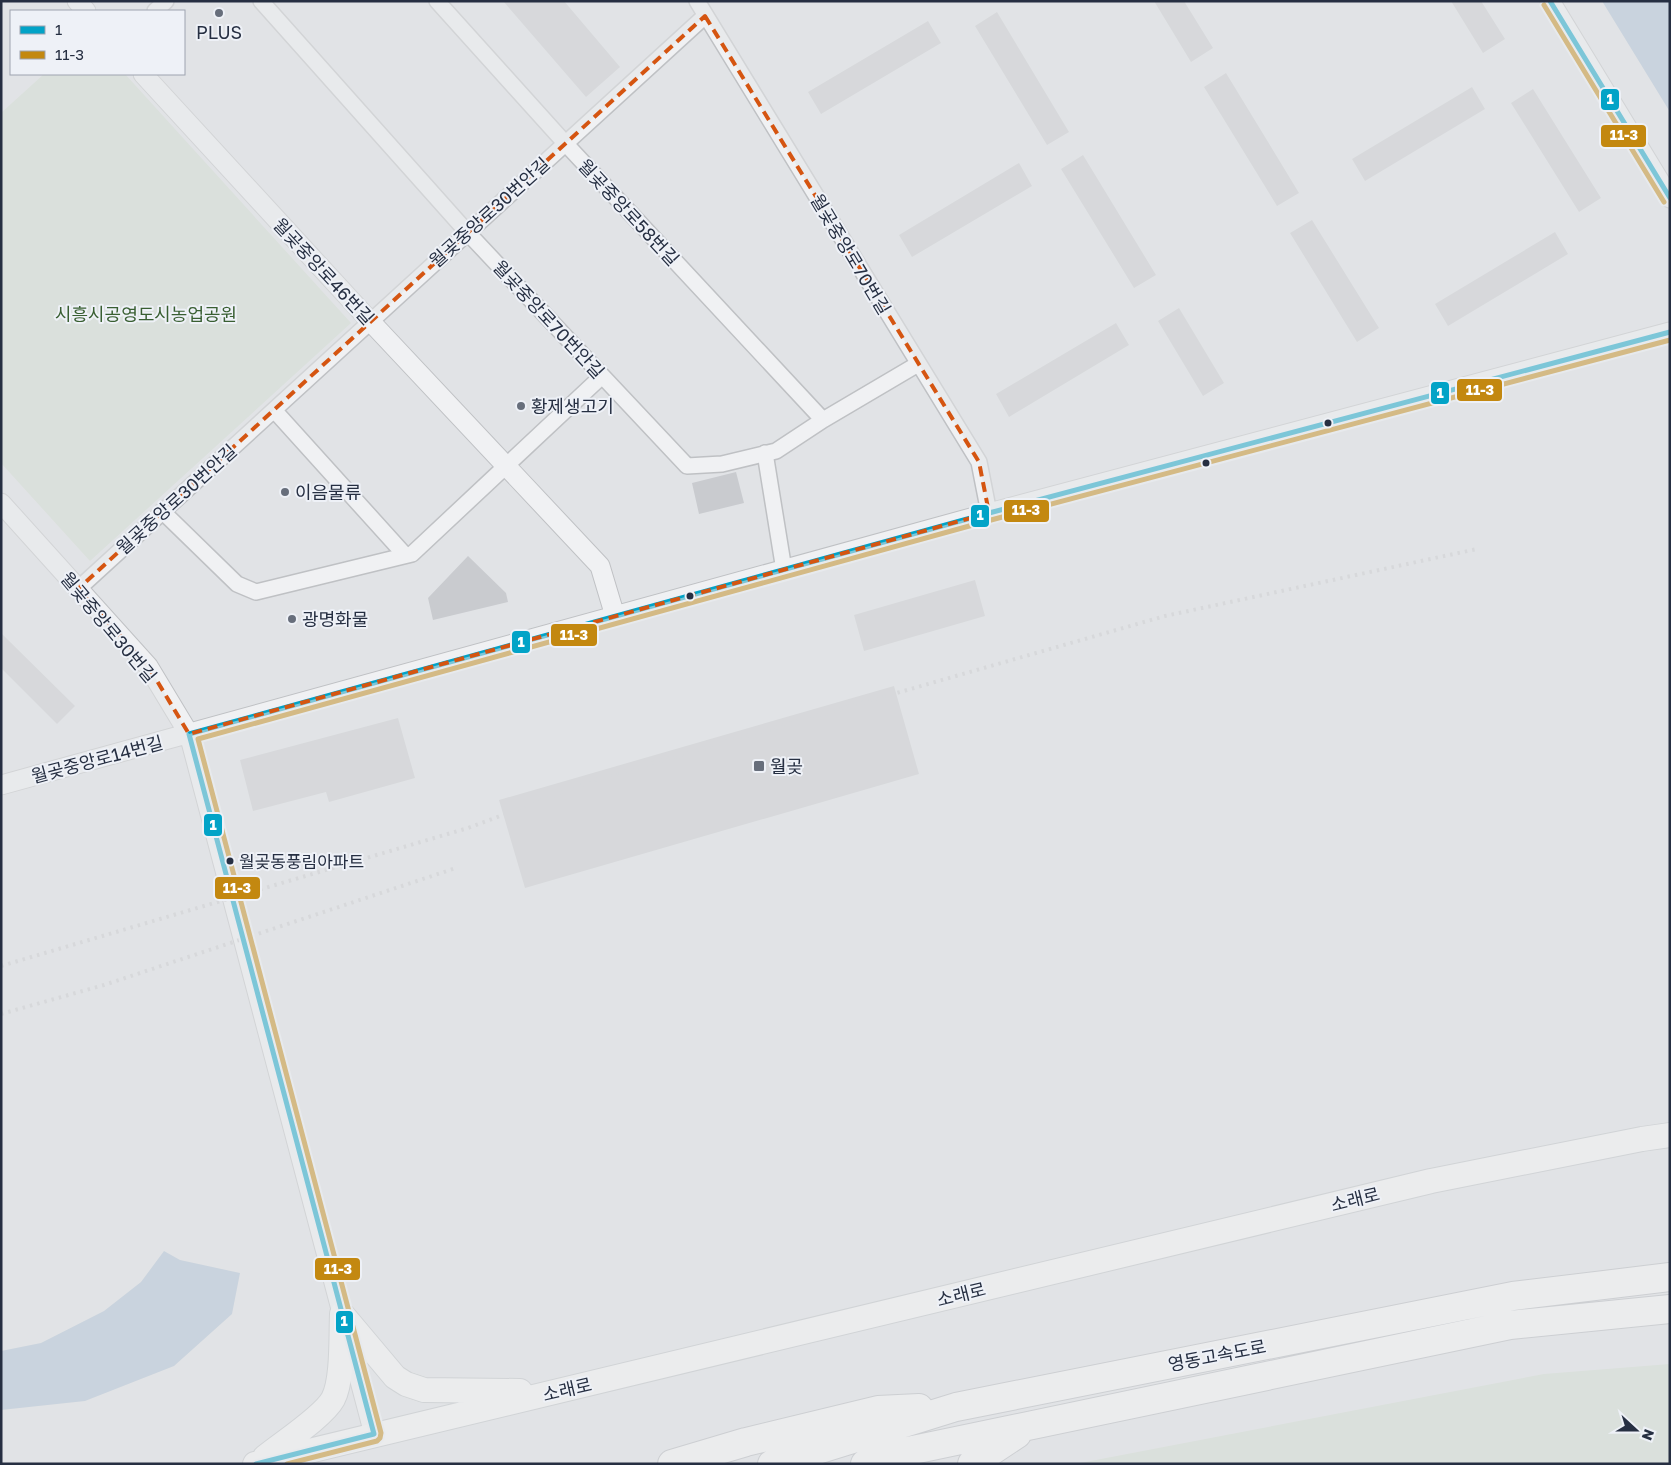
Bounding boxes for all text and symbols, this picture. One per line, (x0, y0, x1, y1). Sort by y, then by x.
marker: PLUS (213, 7, 225, 19)
legend (10, 10, 185, 75)
text: 1 (55, 20, 62, 38)
place label: PLUS (196, 21, 242, 43)
text: 11-3 (55, 45, 84, 63)
line badge: 1 (1600, 88, 1620, 111)
text: 1 (1606, 90, 1614, 107)
line badge: 11-3 (1600, 124, 1647, 148)
text: 11-3 (1610, 126, 1638, 143)
street label: 월곶중앙로30번안길 (424, 152, 554, 272)
street label: 월곶중앙로58번길 (574, 154, 684, 270)
street label: 월곶중앙로70번길 (806, 190, 896, 318)
street label: 월곶중앙로46번길 (269, 213, 379, 329)
street label: 월곶중앙로70번안길 (489, 255, 609, 383)
park label: 시흥시공영도시농업공원 (55, 303, 237, 325)
line badge: 11-3 (1456, 378, 1503, 402)
line badge: 1 (1430, 381, 1450, 405)
text: 11-3 (1466, 381, 1494, 398)
text: 1 (1436, 384, 1444, 401)
place label: 황제생고기 (531, 395, 614, 417)
marker: 황제생고기 (515, 400, 527, 412)
unlabelled marker (1323, 418, 1333, 428)
street label: 월곶중앙로30번안길 (111, 439, 241, 559)
unlabelled marker (1201, 458, 1211, 468)
place label: 이음물류 (295, 481, 361, 503)
marker: 이음물류 (279, 486, 291, 498)
line badge: 11-3 (1003, 499, 1050, 523)
text: 11-3 (1012, 501, 1040, 518)
line badge: 1 (970, 504, 990, 528)
text: 1 (976, 506, 984, 523)
street label: 월곶중앙로30번길 (56, 567, 162, 687)
unlabelled marker (685, 591, 695, 601)
place label: 광명화물 (302, 608, 368, 630)
marker: 광명화물 (286, 613, 298, 625)
line badge: 11-3 (550, 623, 598, 647)
text: 11-3 (560, 626, 588, 643)
line badge: 1 (511, 630, 531, 654)
text: 1 (517, 633, 525, 650)
street label: 월곶중앙로14번길 (29, 731, 165, 787)
place label: 월곶 (770, 755, 803, 777)
marker: 월곶 (752, 759, 766, 773)
line badge: 1 (203, 813, 223, 837)
text: 1 (209, 816, 217, 833)
place label: 월곶동풍림아파트 (239, 851, 364, 872)
marker: 월곶동풍림아파트 (225, 856, 235, 866)
line badge: 11-3 (214, 876, 261, 900)
text: 11-3 (223, 879, 251, 896)
street label: 소래로 (1328, 1182, 1382, 1216)
line badge: 11-3 (314, 1257, 361, 1281)
text: 11-3 (324, 1260, 352, 1277)
street label: 소래로 (934, 1277, 988, 1311)
line badge: 1 (335, 1310, 354, 1334)
text: 1 (340, 1312, 348, 1329)
street label: 영동고속도로 (1166, 1335, 1268, 1375)
street label: 소래로 (540, 1373, 594, 1405)
north arrow (1611, 1405, 1661, 1455)
text: N (1639, 1427, 1658, 1443)

